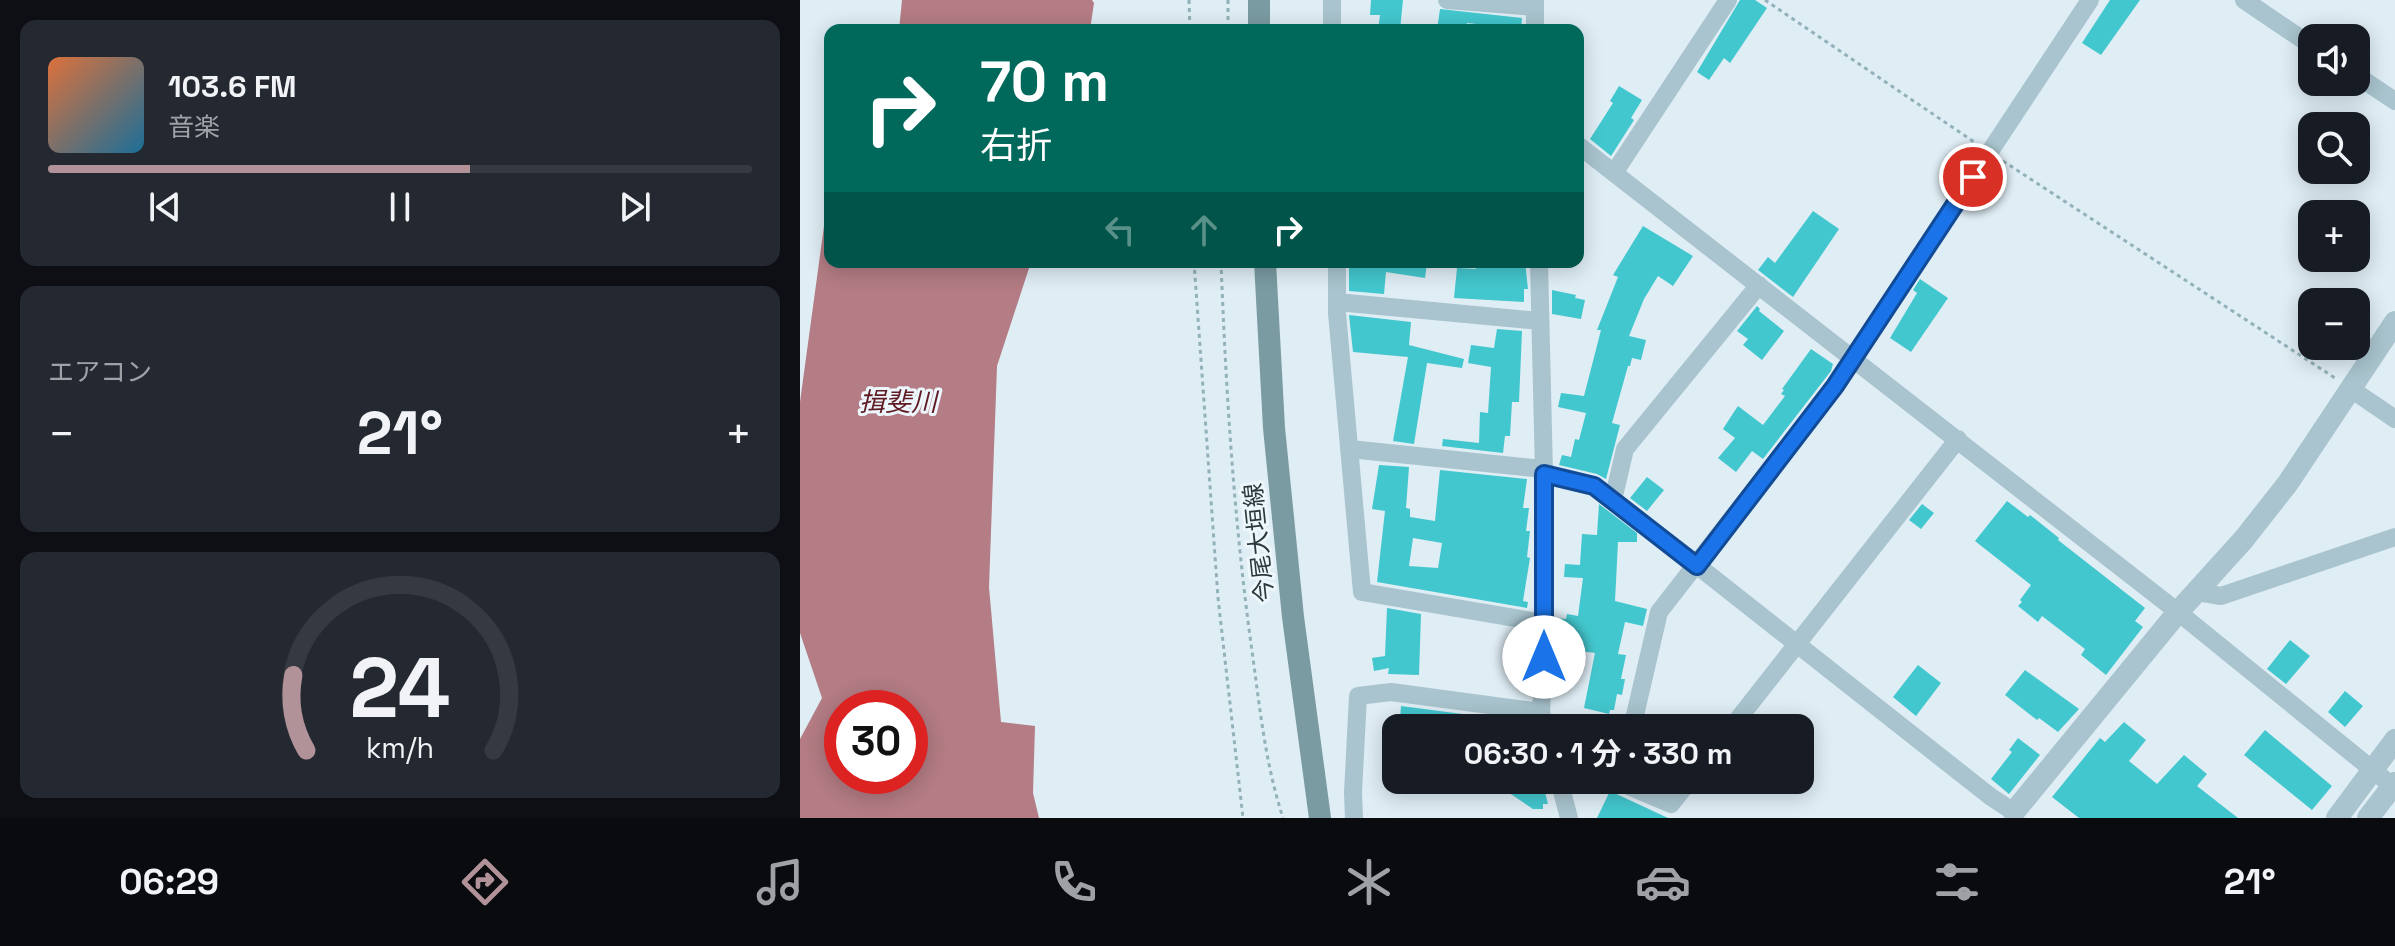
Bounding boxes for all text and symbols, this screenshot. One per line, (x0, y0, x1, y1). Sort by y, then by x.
map controls (2298, 24, 2370, 360)
button: sound (2298, 24, 2370, 96)
text: 70 m (980, 46, 1109, 117)
icon: right (848, 56, 952, 160)
text: 103.6 FM (168, 67, 297, 106)
text: 音楽 (168, 110, 220, 144)
button: search (2298, 112, 2370, 184)
text: 右折 (980, 123, 1052, 169)
pin (1939, 143, 2007, 211)
icon: arrive (1951, 155, 1995, 199)
icon: previous (143, 185, 187, 229)
icon: pause (378, 185, 422, 229)
icon: next (613, 185, 657, 229)
button: + (2298, 200, 2370, 272)
icon: left (1098, 208, 1142, 252)
icon: ahead (1182, 208, 1226, 252)
icon: right (1266, 208, 1310, 252)
button: − (2298, 288, 2370, 360)
text: エアコン (48, 355, 152, 389)
water label: 揖斐川 (859, 385, 940, 419)
text: 21° (357, 395, 443, 472)
text: − (48, 406, 75, 462)
text: + (725, 406, 752, 462)
street label: 今尾大垣線 (1237, 482, 1280, 604)
position arrow (1502, 615, 1586, 699)
text: 24 (350, 635, 450, 741)
speed limit sign: 30 (824, 690, 928, 794)
text: km/h (366, 730, 434, 766)
text: 06:30 · 1 分 · 330 m (1464, 734, 1732, 773)
icon: directions (457, 854, 513, 910)
icon: music (752, 854, 808, 910)
icon: phone (1046, 854, 1102, 910)
icon: climate (1341, 854, 1397, 910)
icon: car (1635, 854, 1691, 910)
icon: filters (1929, 854, 1985, 910)
text: 06:29 (119, 859, 219, 905)
text: 21° (2224, 859, 2276, 905)

